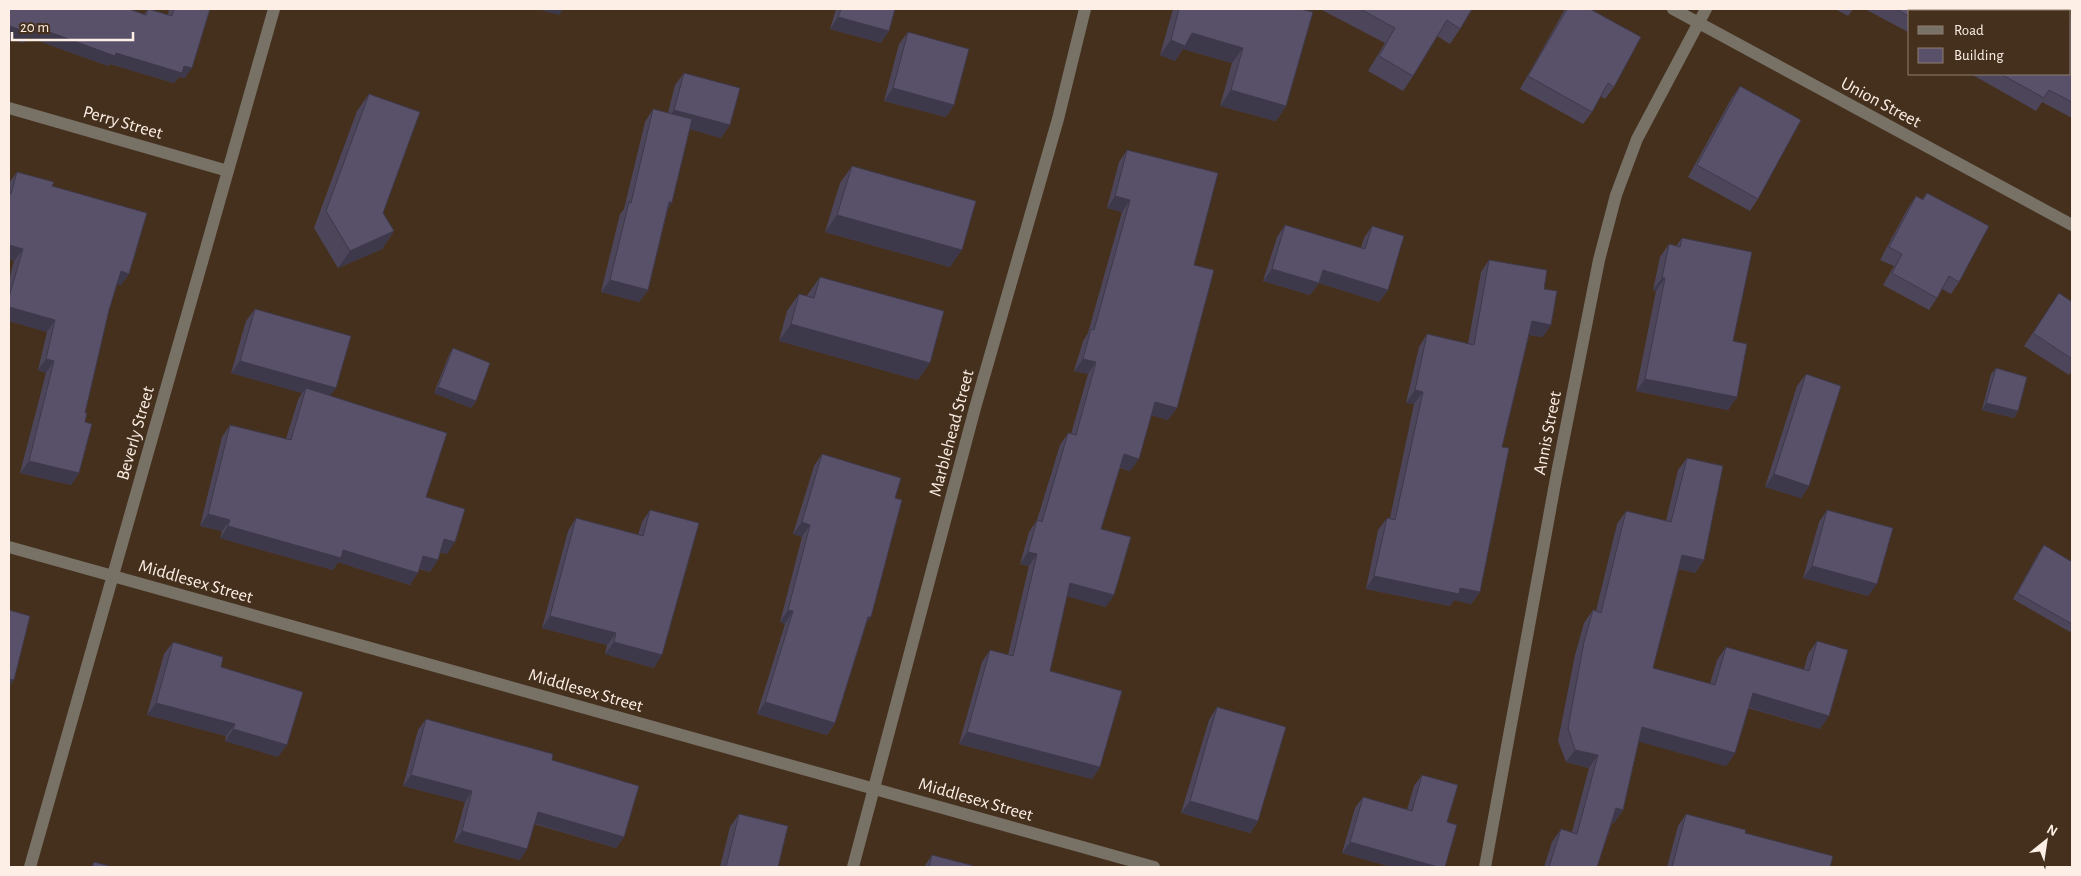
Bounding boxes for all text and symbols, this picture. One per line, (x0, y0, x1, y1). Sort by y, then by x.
scale bar (12, 10, 134, 42)
legend (1908, 10, 2071, 75)
text: 20 m (20, 20, 49, 35)
text: Road (1954, 23, 1984, 38)
text: Building (1954, 48, 2004, 63)
street label: Union Street (1838, 74, 1924, 132)
street label: Perry Street (81, 103, 165, 143)
street label: Marblehead Street (926, 368, 978, 499)
street label: Beverly Street (114, 384, 158, 482)
street label: Annis Street (1531, 390, 1565, 477)
street label: Middlesex Street (136, 557, 255, 607)
street label: Middlesex Street (526, 666, 645, 716)
street label: Middlesex Street (916, 775, 1035, 825)
north arrow (2021, 816, 2071, 866)
text: N (2044, 822, 2060, 839)

